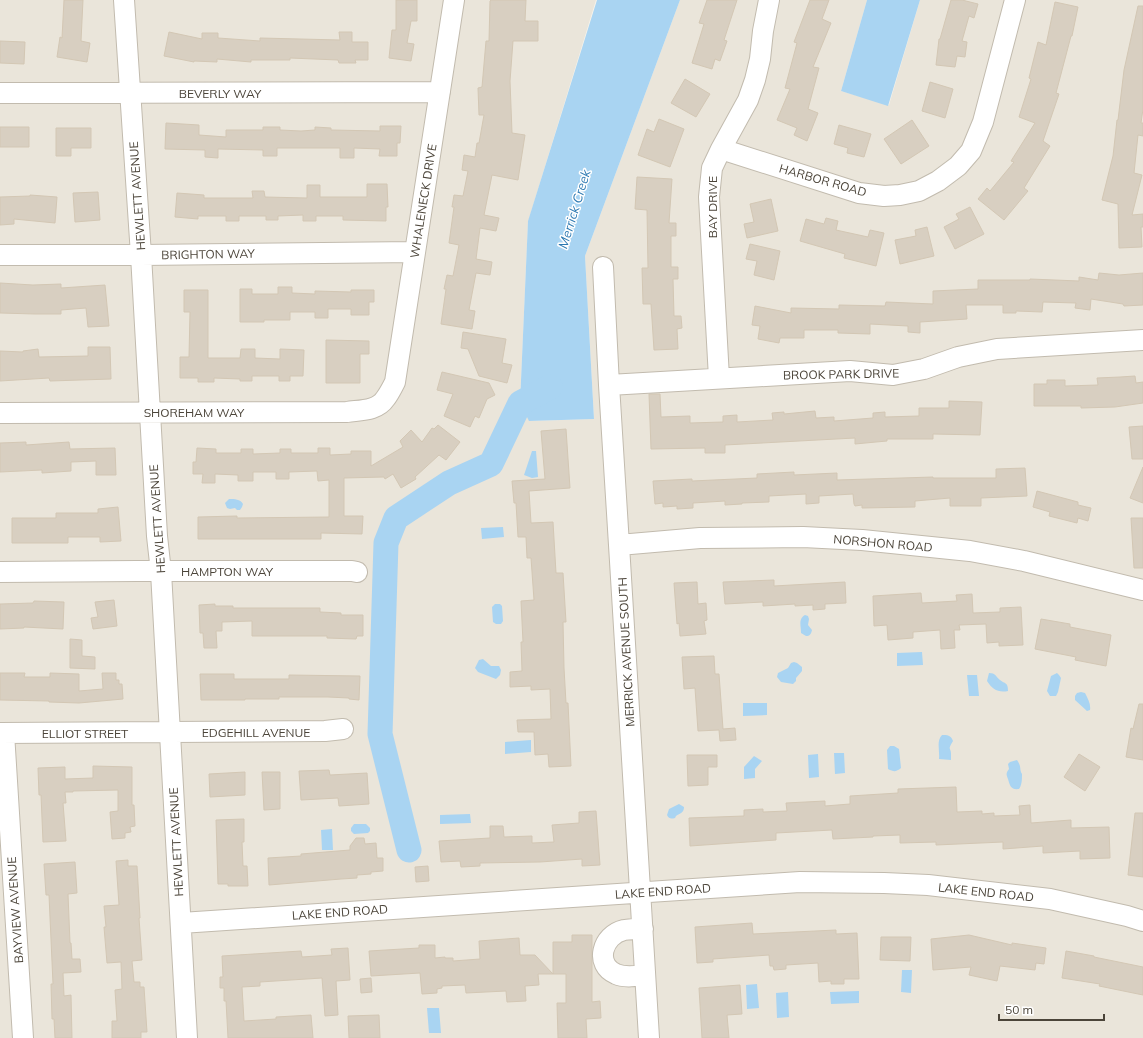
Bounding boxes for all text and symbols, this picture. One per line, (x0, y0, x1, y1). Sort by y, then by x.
street label: BEVERLY WAY (179, 86, 262, 101)
street label: HEWLETT AVENUE (126, 141, 148, 251)
street label: WHALENECK DRIVE (407, 143, 439, 259)
street label: HARBOR ROAD (778, 160, 869, 200)
water label: Merrick Creek (554, 167, 594, 250)
street label: BAY DRIVE (705, 176, 720, 238)
street label: BRIGHTON WAY (161, 246, 256, 262)
street label: BROOK PARK DRIVE (783, 365, 899, 383)
street label: SHOREHAM WAY (144, 405, 245, 420)
street label: HEWLETT AVENUE (146, 464, 168, 574)
street label: NORSHON ROAD (833, 531, 933, 555)
street label: HAMPTON WAY (181, 564, 274, 579)
street label: MERRICK AVENUE SOUTH (615, 577, 637, 727)
street label: EDGEHILL AVENUE (202, 725, 310, 740)
street label: ELLIOT STREET (42, 726, 129, 741)
street label: HEWLETT AVENUE (166, 787, 186, 897)
street label: BAYVIEW AVENUE (4, 856, 26, 964)
street label: LAKE END ROAD (615, 880, 712, 902)
street label: LAKE END ROAD (937, 880, 1035, 904)
street label: LAKE END ROAD (292, 901, 389, 923)
scale bar (999, 996, 1104, 1022)
text: 50 m (1005, 1002, 1033, 1017)

